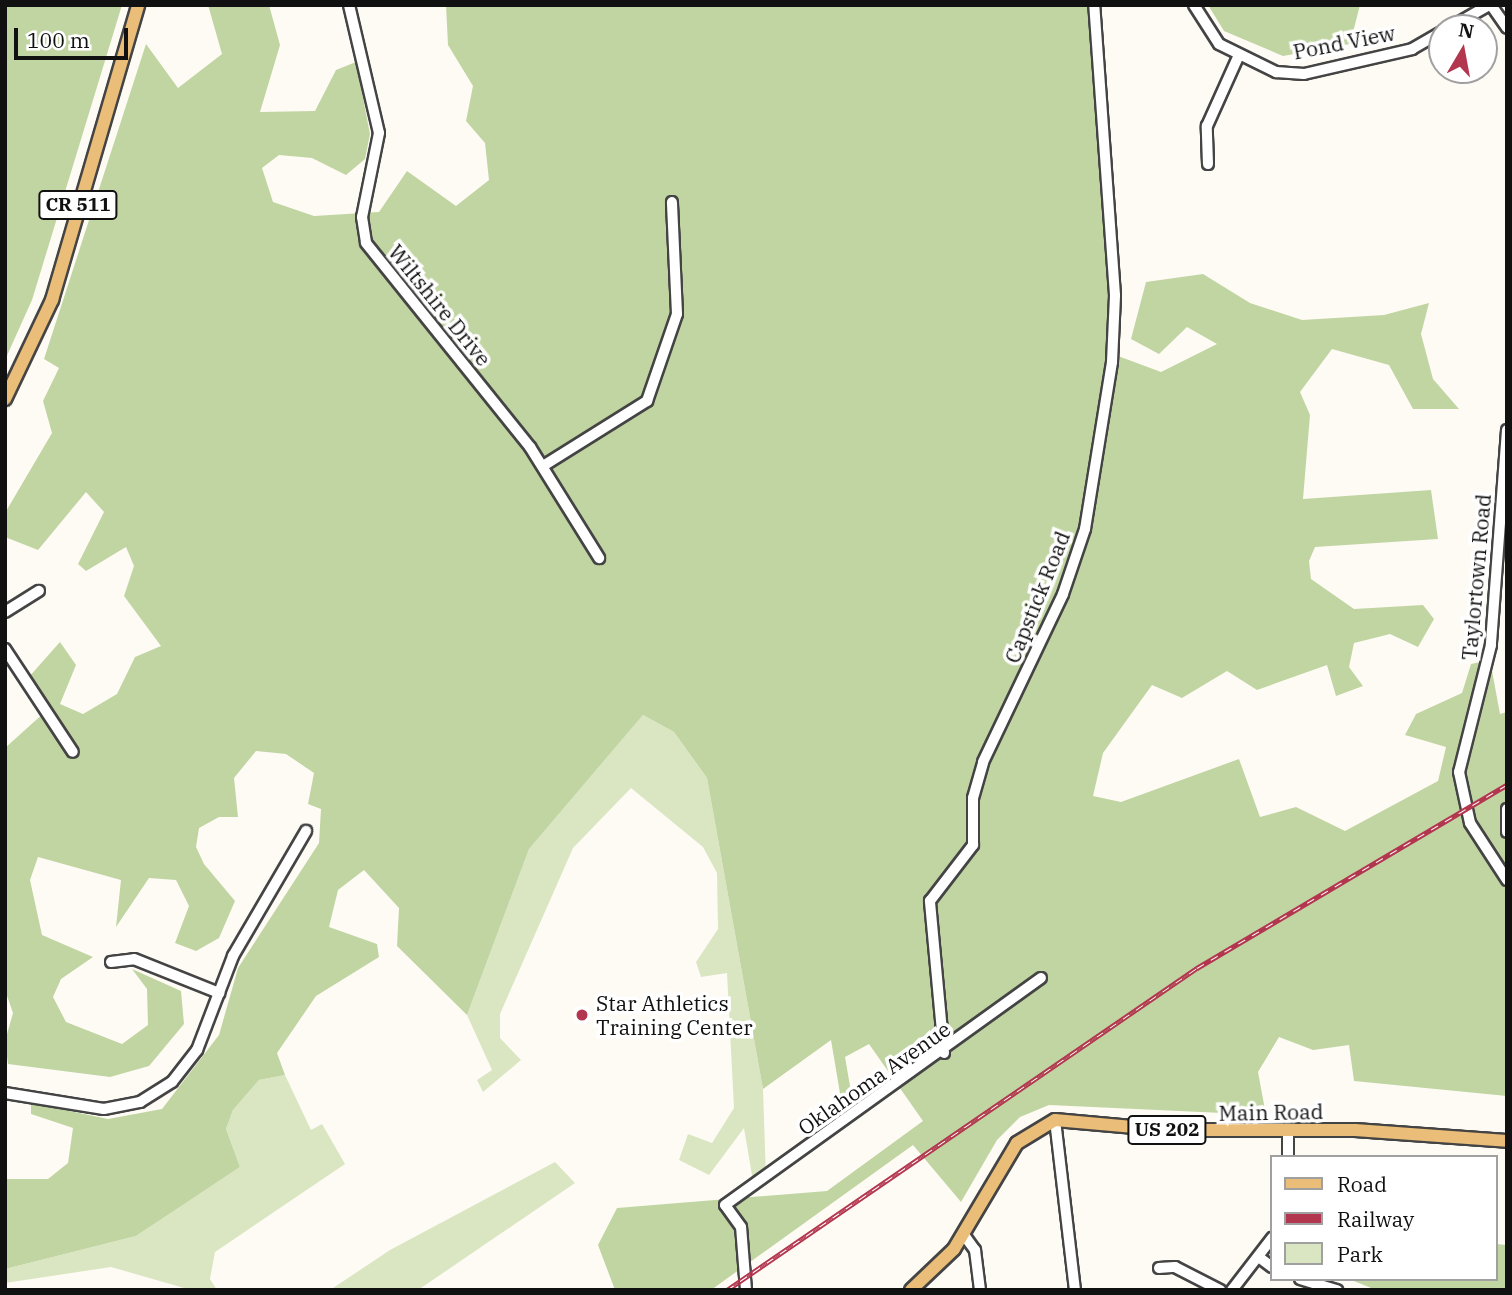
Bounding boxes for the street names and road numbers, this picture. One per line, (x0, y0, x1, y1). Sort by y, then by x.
street label: Pond View (1291, 20, 1397, 64)
road number: CR 511 (38, 190, 118, 220)
street label: Wiltshire Drive (383, 239, 497, 371)
street label: Taylortown Road (1456, 493, 1496, 661)
street label: Capstick Road (999, 527, 1075, 667)
street label: Oklahoma Avenue (793, 1016, 955, 1140)
street label: Main Road (1218, 1098, 1324, 1126)
road number: US 202 (1127, 1114, 1207, 1146)

